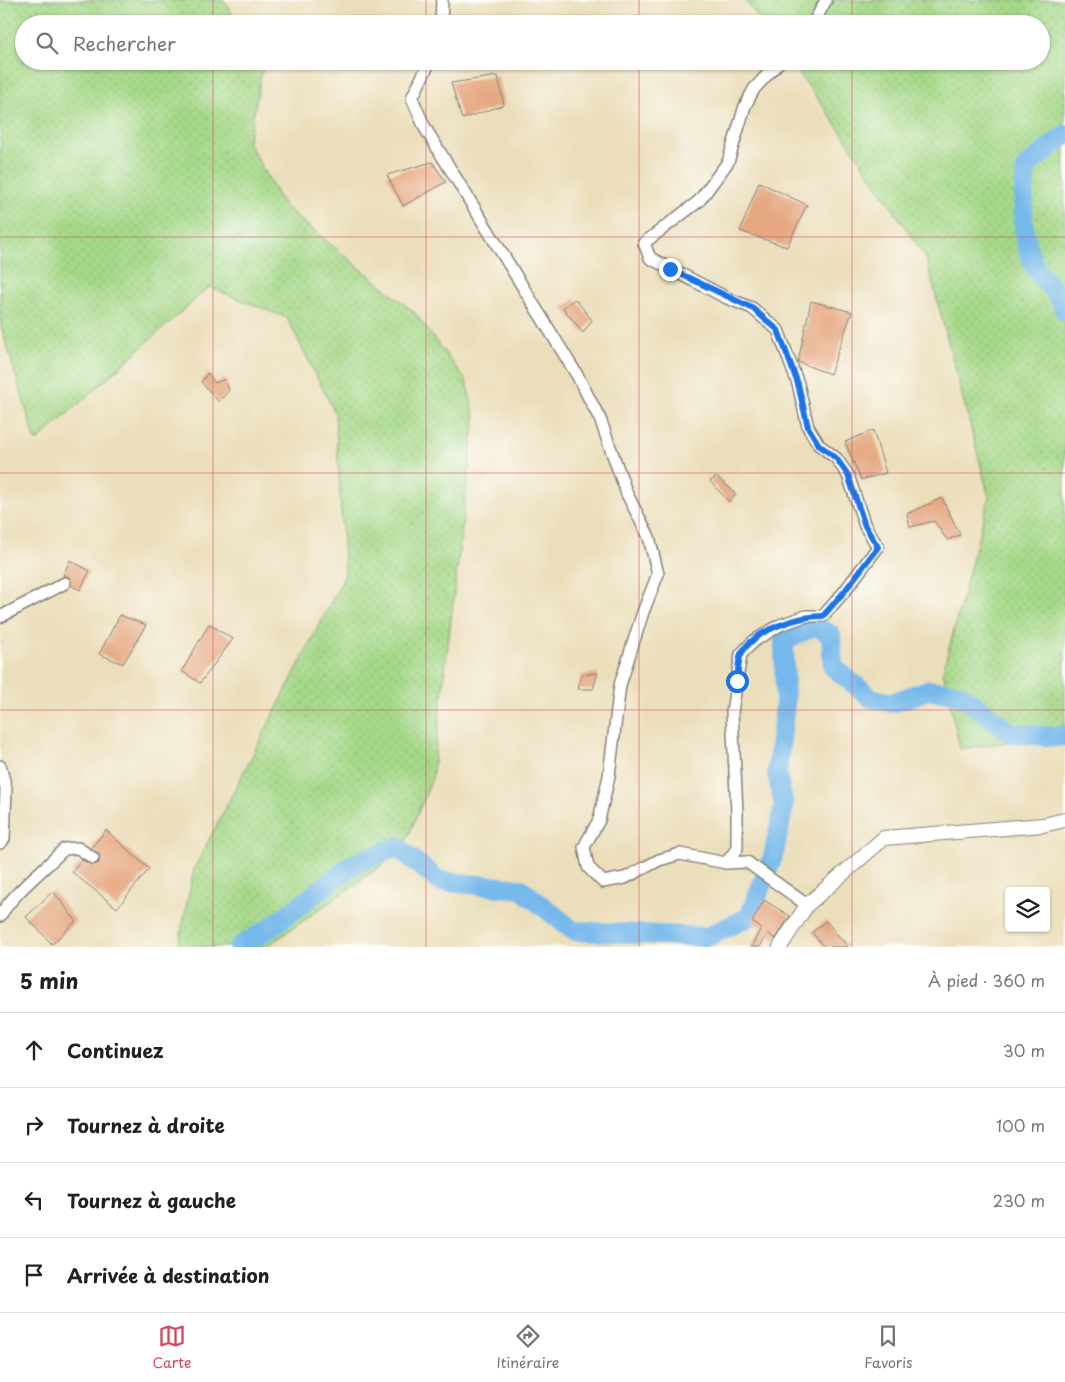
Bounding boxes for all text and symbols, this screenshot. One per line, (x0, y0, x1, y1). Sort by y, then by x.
search box (15, 15, 1050, 70)
icon: search (33, 29, 61, 57)
text: Rechercher (73, 29, 176, 57)
route end (659, 258, 682, 281)
route start (726, 670, 749, 693)
map controls (1005, 887, 1050, 932)
button: layers (1005, 887, 1050, 932)
text: 5 min (20, 964, 78, 996)
text: À pied · 360 m (928, 968, 1045, 992)
icon: ahead (20, 1036, 48, 1064)
text: Continuez (67, 1036, 164, 1064)
text: 30 m (1003, 1038, 1045, 1062)
icon: right (20, 1111, 48, 1139)
text: Tournez à droite (67, 1111, 225, 1139)
text: 100 m (996, 1113, 1045, 1137)
icon: left (20, 1186, 48, 1214)
text: Tournez à gauche (67, 1186, 236, 1214)
text: 230 m (993, 1188, 1045, 1212)
icon: arrive (20, 1261, 48, 1289)
text: Arrivée à destination (67, 1261, 270, 1289)
tab: Carte (153, 1322, 191, 1373)
tab: Itinéraire (496, 1322, 559, 1373)
tab: Favoris (864, 1322, 912, 1373)

